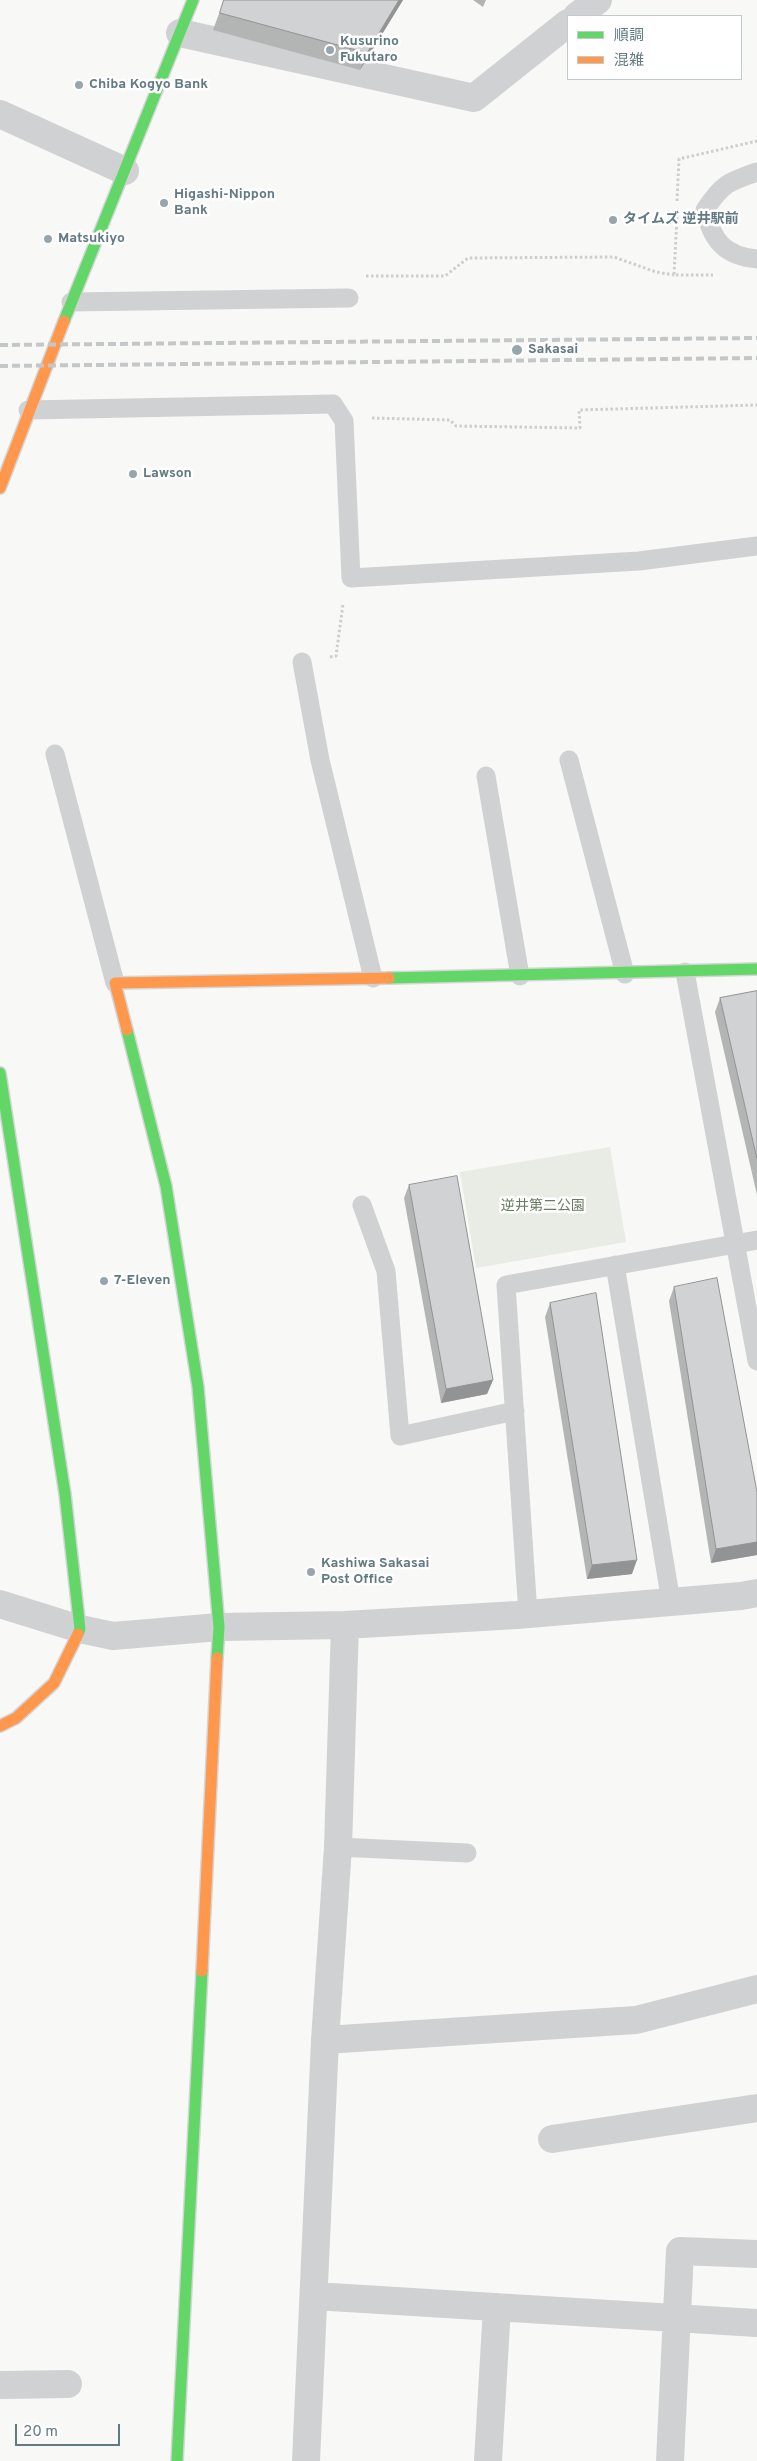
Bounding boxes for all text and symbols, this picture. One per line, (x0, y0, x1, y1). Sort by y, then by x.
legend (567, 15, 742, 80)
text: 順調 (614, 27, 644, 46)
place label: Kusurino Fukutaro (340, 34, 399, 66)
marker: Kusurino Fukutaro (324, 44, 336, 56)
text: 混雑 (614, 52, 644, 71)
place label: Chiba Kogyo Bank (89, 77, 208, 93)
marker: Chiba Kogyo Bank (73, 79, 85, 91)
place label: Higashi-Nippon Bank (174, 187, 275, 220)
marker: Higashi-Nippon Bank (158, 197, 170, 209)
place label: タイムズ 逆井駅前 (623, 212, 738, 228)
marker: タイムズ 逆井駅前 (607, 214, 619, 226)
place label: Matsukiyo (58, 231, 125, 247)
marker: Matsukiyo (42, 233, 54, 245)
place label: Sakasai (528, 342, 578, 358)
marker: Sakasai (510, 343, 524, 357)
place label: Lawson (143, 466, 192, 482)
marker: Lawson (127, 468, 139, 480)
park label: 逆井第二公園 (501, 1199, 585, 1215)
place label: 7-Eleven (114, 1273, 171, 1289)
marker: 7-Eleven (98, 1275, 110, 1287)
place label: Kashiwa Sakasai Post Office (321, 1556, 429, 1588)
marker: Kashiwa Sakasai Post Office (305, 1566, 317, 1578)
scale bar (18, 2414, 122, 2446)
text: 20 m (23, 2423, 58, 2442)

